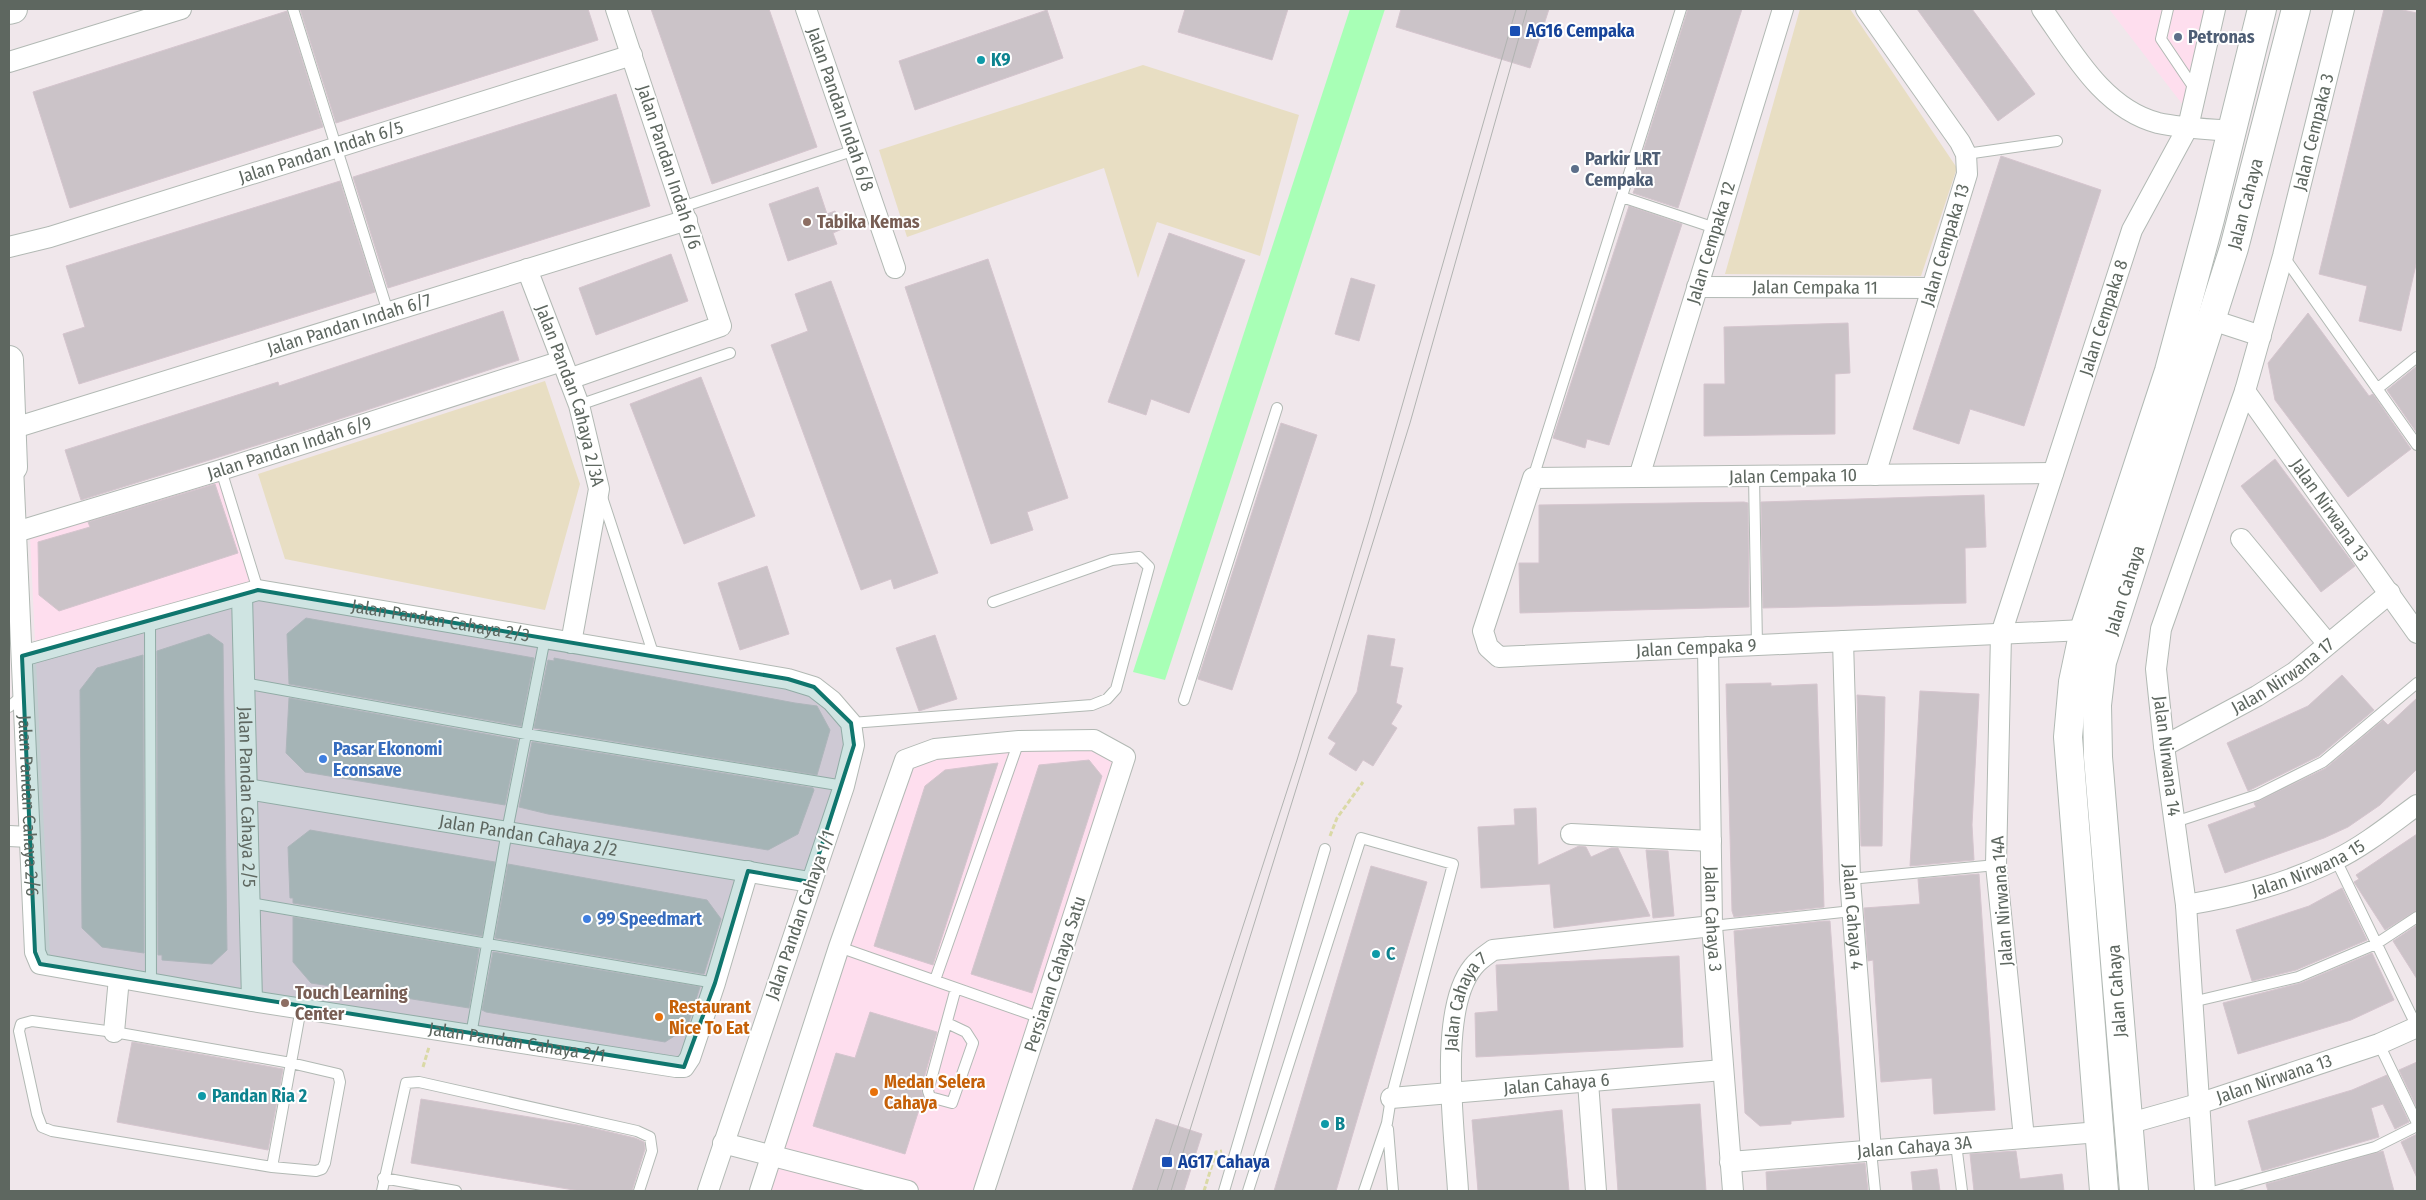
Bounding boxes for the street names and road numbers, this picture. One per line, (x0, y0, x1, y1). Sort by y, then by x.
street label: Jalan Pandan Indah 6/8 (802, 24, 879, 194)
street label: Jalan Cempaka 3 (2289, 71, 2339, 193)
street label: Jalan Pandan Indah 6/6 (632, 82, 706, 252)
street label: Jalan Pandan Indah 6/5 (236, 116, 406, 188)
street label: Jalan Cahaya (2223, 156, 2268, 252)
street label: Jalan Cempaka 12 (1682, 179, 1740, 307)
street label: Jalan Cempaka 13 (1916, 181, 1974, 309)
street label: Jalan Cempaka 8 (2074, 257, 2133, 379)
street label: Jalan Cempaka 11 (1752, 276, 1878, 299)
street label: Jalan Pandan Indah 6/7 (264, 289, 434, 360)
street label: Jalan Pandan Cahaya 2/3A (531, 302, 609, 489)
street label: Jalan Pandan Indah 6/9 (205, 412, 374, 485)
street label: Jalan Nirwana 13 (2286, 454, 2374, 566)
street label: Jalan Cempaka 10 (1729, 464, 1857, 488)
street label: Jalan Cahaya (2100, 542, 2150, 638)
street label: Jalan Pandan Cahaya 2/3 (350, 595, 531, 646)
street label: Jalan Nirwana 17 (2228, 633, 2338, 719)
street label: Jalan Cempaka 9 (1635, 634, 1757, 662)
street label: Jalan Nirwana 14 (2149, 695, 2185, 818)
street label: Jalan Pandan Cahaya 2/5 (234, 706, 260, 888)
street label: Jalan Pandan Cahaya 2/6 (13, 715, 43, 897)
street label: Jalan Pandan Cahaya 2/2 (438, 810, 619, 861)
street label: Jalan Pandan Cahaya 1/1 (761, 827, 839, 1003)
street label: Jalan Nirwana 14A (1986, 835, 2018, 967)
street label: Jalan Nirwana 15 (2249, 835, 2369, 901)
street label: Jalan Cahaya 4 (1839, 863, 1868, 971)
street label: Jalan Cahaya 3 (1700, 866, 1727, 973)
street label: Persiaran Cahaya Satu (1019, 893, 1091, 1055)
street label: Jalan Cahaya (2103, 944, 2131, 1038)
street label: Jalan Cahaya 7 (1440, 947, 1491, 1052)
street label: Jalan Pandan Cahaya 2/1 (427, 1018, 607, 1067)
street label: Jalan Nirwana 13 (2213, 1049, 2335, 1108)
street label: Jalan Cahaya 6 (1502, 1069, 1610, 1099)
street label: Jalan Cahaya 3A (1856, 1131, 1973, 1163)

